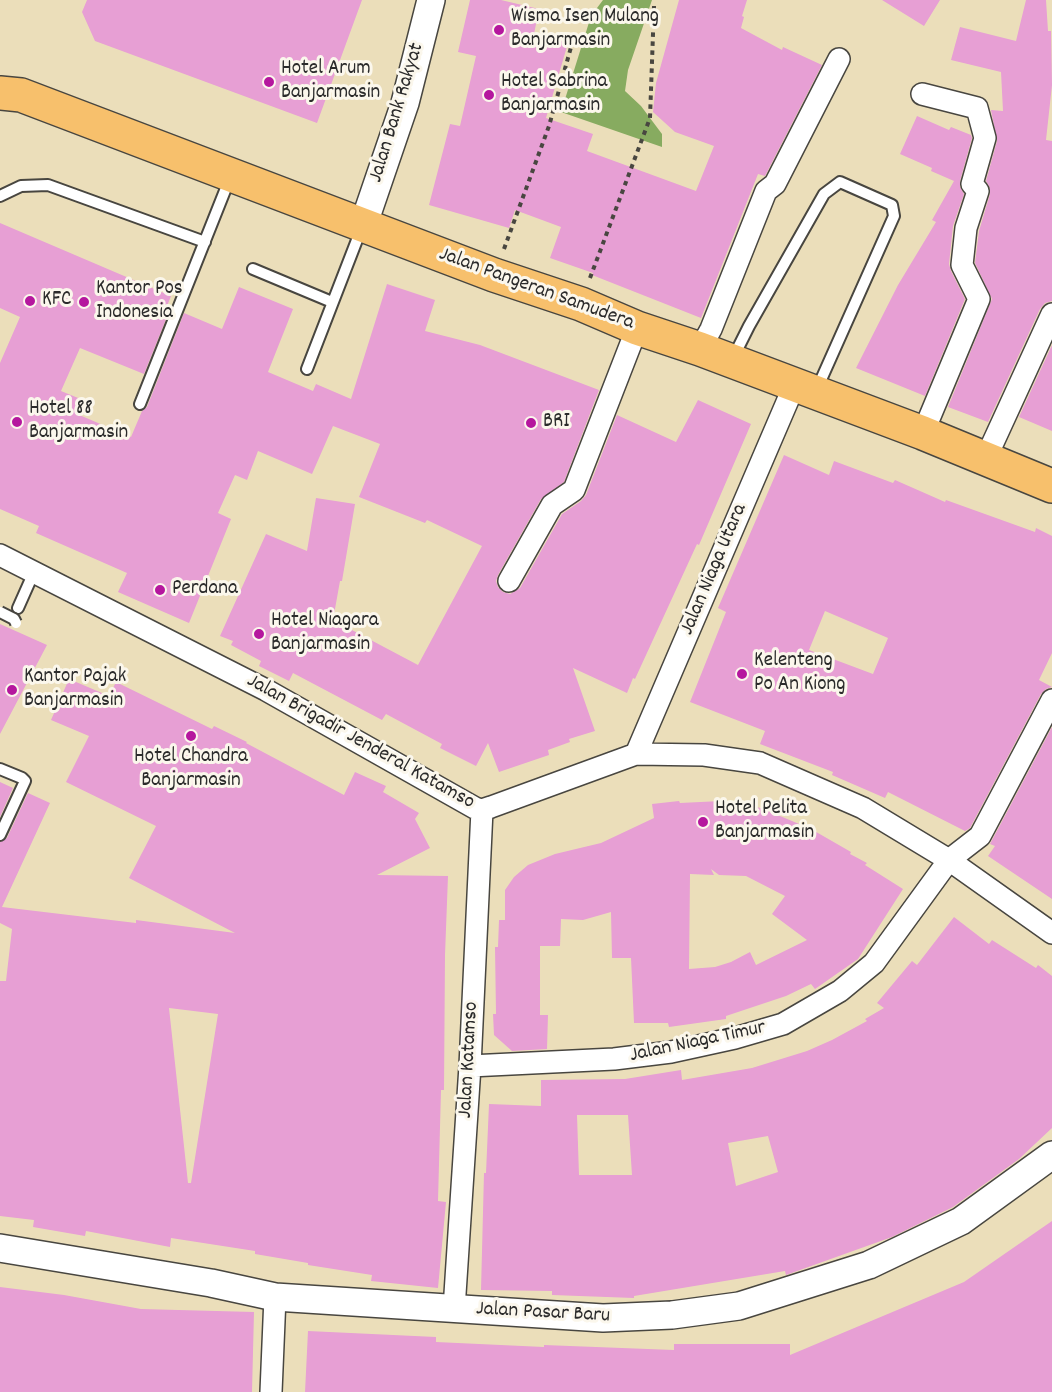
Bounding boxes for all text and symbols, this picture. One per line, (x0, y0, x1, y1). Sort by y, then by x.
place label: Wisma Isen Mulang Banjarmasin (511, 5, 659, 55)
marker: Wisma Isen Mulang Banjarmasin (492, 23, 506, 37)
street label: Jalan Bank Rakyat (365, 40, 431, 186)
place label: Hotel Arum Banjarmasin (281, 57, 380, 107)
place label: Hotel Sabrina Banjarmasin (501, 70, 607, 120)
marker: Hotel Arum Banjarmasin (262, 75, 276, 89)
marker: Hotel Sabrina Banjarmasin (482, 88, 496, 102)
street label: Jalan Pangeran Samudera (435, 243, 637, 337)
place label: Kantor Pos Indonesia (96, 277, 183, 327)
place label: KFC (42, 288, 71, 314)
marker: KFC (23, 294, 37, 308)
marker: Kantor Pos Indonesia (77, 295, 91, 309)
place label: Hotel 88 Banjarmasin (29, 397, 128, 447)
place label: BRI (543, 410, 570, 436)
marker: Hotel 88 Banjarmasin (10, 415, 24, 429)
marker: BRI (524, 416, 538, 430)
street label: Jalan Niaga Utara (676, 501, 754, 639)
place label: Perdana (172, 577, 238, 603)
marker: Perdana (153, 583, 167, 597)
place label: Hotel Niagara Banjarmasin (271, 609, 379, 659)
marker: Hotel Niagara Banjarmasin (252, 627, 266, 641)
place label: Kelenteng Po An Kiong (754, 649, 845, 699)
place label: Kantor Pajak Banjarmasin (24, 665, 126, 715)
marker: Kelenteng Po An Kiong (735, 667, 749, 681)
street label: Jalan Brigadir Jenderal Katamso (242, 670, 478, 816)
marker: Kantor Pajak Banjarmasin (5, 683, 19, 697)
marker: Hotel Chandra Banjarmasin (184, 729, 198, 743)
place label: Hotel Chandra Banjarmasin (134, 745, 248, 795)
place label: Hotel Pelita Banjarmasin (715, 797, 814, 847)
marker: Hotel Pelita Banjarmasin (696, 815, 710, 829)
street label: Jalan Katamso (454, 1001, 486, 1119)
street label: Jalan Niaga Timur (628, 1016, 768, 1070)
street label: Jalan Pasar Baru (475, 1298, 611, 1330)

